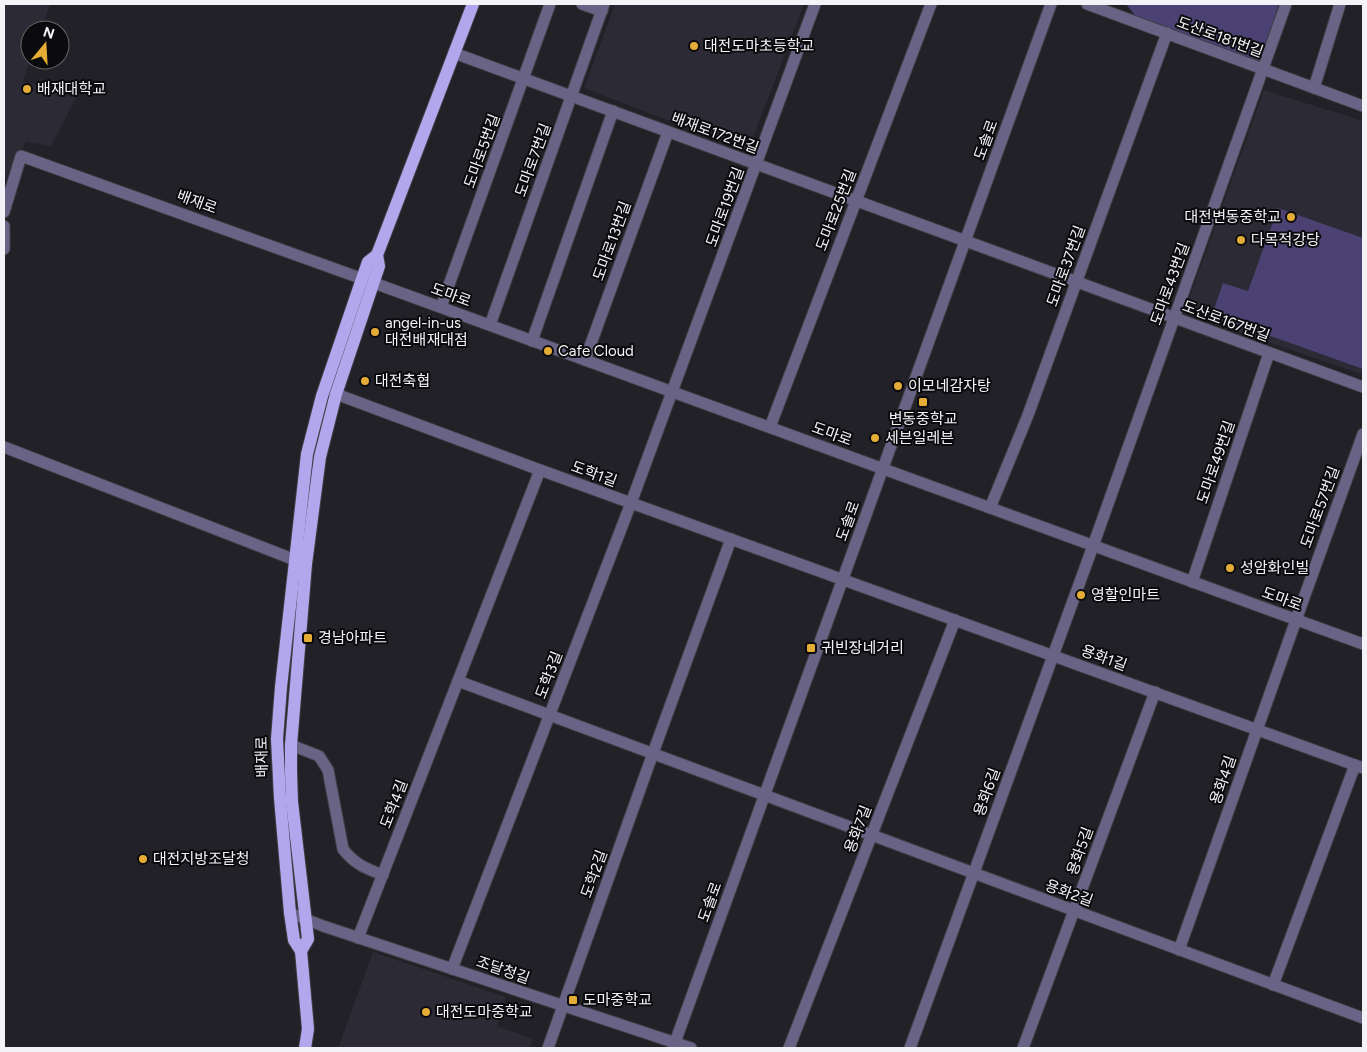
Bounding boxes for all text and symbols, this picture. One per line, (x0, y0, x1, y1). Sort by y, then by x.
street label: 도산로181번길 (1174, 13, 1266, 61)
north arrow (20, 20, 70, 70)
text: N (41, 23, 57, 43)
place label: 대전도마초등학교 (704, 37, 814, 55)
marker: 대전도마초등학교 (688, 40, 700, 52)
place label: 배재대학교 (37, 80, 106, 98)
marker: 배재대학교 (21, 83, 33, 95)
street label: 배재로172번길 (669, 109, 761, 157)
street label: 도마로5번길 (460, 111, 504, 191)
street label: 도솔로 (970, 117, 1002, 163)
street label: 도마로7번길 (511, 121, 555, 199)
street label: 도마로19번길 (702, 165, 748, 249)
street label: 도마로25번길 (812, 167, 860, 253)
street label: 배재로 (174, 186, 220, 218)
street label: 도마로13번길 (589, 199, 635, 283)
place label: 대전변동중학교 (1184, 208, 1281, 226)
marker: 대전변동중학교 (1285, 211, 1297, 223)
street label: 도마로37번길 (1043, 223, 1089, 309)
place label: 다목적강당 (1251, 231, 1320, 249)
marker: 다목적강당 (1235, 234, 1247, 246)
street label: 도마로43번길 (1147, 240, 1193, 328)
street label: 도마로 (428, 279, 474, 311)
street label: 도산로167번길 (1180, 297, 1272, 345)
place label: angel-in-us 대전배재대점 (385, 314, 468, 349)
marker: angel-in-us 대전배재대점 (369, 326, 381, 338)
place label: Cafe Cloud (558, 342, 634, 360)
marker: Cafe Cloud (542, 345, 554, 357)
place label: 대전축협 (375, 372, 430, 390)
marker: 대전축협 (359, 375, 371, 387)
place label: 이모네감자탕 (908, 377, 991, 395)
marker: 이모네감자탕 (892, 380, 904, 392)
marker: 변동중학교 (917, 396, 929, 408)
place label: 변동중학교 (888, 410, 958, 428)
street label: 도마로 (809, 418, 855, 450)
street label: 도마로49번길 (1193, 418, 1239, 506)
place label: 세븐일레븐 (885, 429, 954, 447)
marker: 세븐일레븐 (869, 432, 881, 444)
street label: 도학1길 (569, 457, 619, 491)
street label: 도마로57번길 (1297, 464, 1343, 550)
street label: 도솔로 (832, 498, 864, 544)
place label: 성암화인빌 (1240, 559, 1309, 577)
marker: 성암화인빌 (1224, 562, 1236, 574)
street label: 도마로 (1259, 583, 1305, 615)
place label: 영할인마트 (1091, 586, 1160, 604)
marker: 영할인마트 (1075, 589, 1087, 601)
place label: 경남아파트 (318, 629, 387, 647)
marker: 경남아파트 (302, 632, 314, 644)
place label: 귀빈장네거리 (821, 639, 904, 657)
street label: 용화1길 (1079, 641, 1129, 675)
marker: 귀빈장네거리 (805, 642, 817, 654)
street label: 도학3길 (532, 649, 566, 701)
street label: 배재로 (253, 736, 271, 778)
street label: 용화4길 (1206, 753, 1240, 807)
street label: 용화6길 (970, 765, 1004, 819)
street label: 도학4길 (377, 777, 411, 831)
street label: 용화7길 (841, 803, 875, 855)
street label: 용화5길 (1063, 824, 1097, 878)
street label: 도학2길 (577, 848, 611, 900)
place label: 대전지방조달청 (153, 850, 250, 868)
marker: 대전지방조달청 (137, 853, 149, 865)
street label: 용화2길 (1043, 876, 1095, 910)
street label: 도솔로 (694, 879, 726, 925)
street label: 조달청길 (474, 953, 532, 987)
place label: 도마중학교 (583, 991, 652, 1009)
marker: 도마중학교 (567, 994, 579, 1006)
place label: 대전도마중학교 (436, 1003, 533, 1021)
marker: 대전도마중학교 (420, 1006, 432, 1018)

